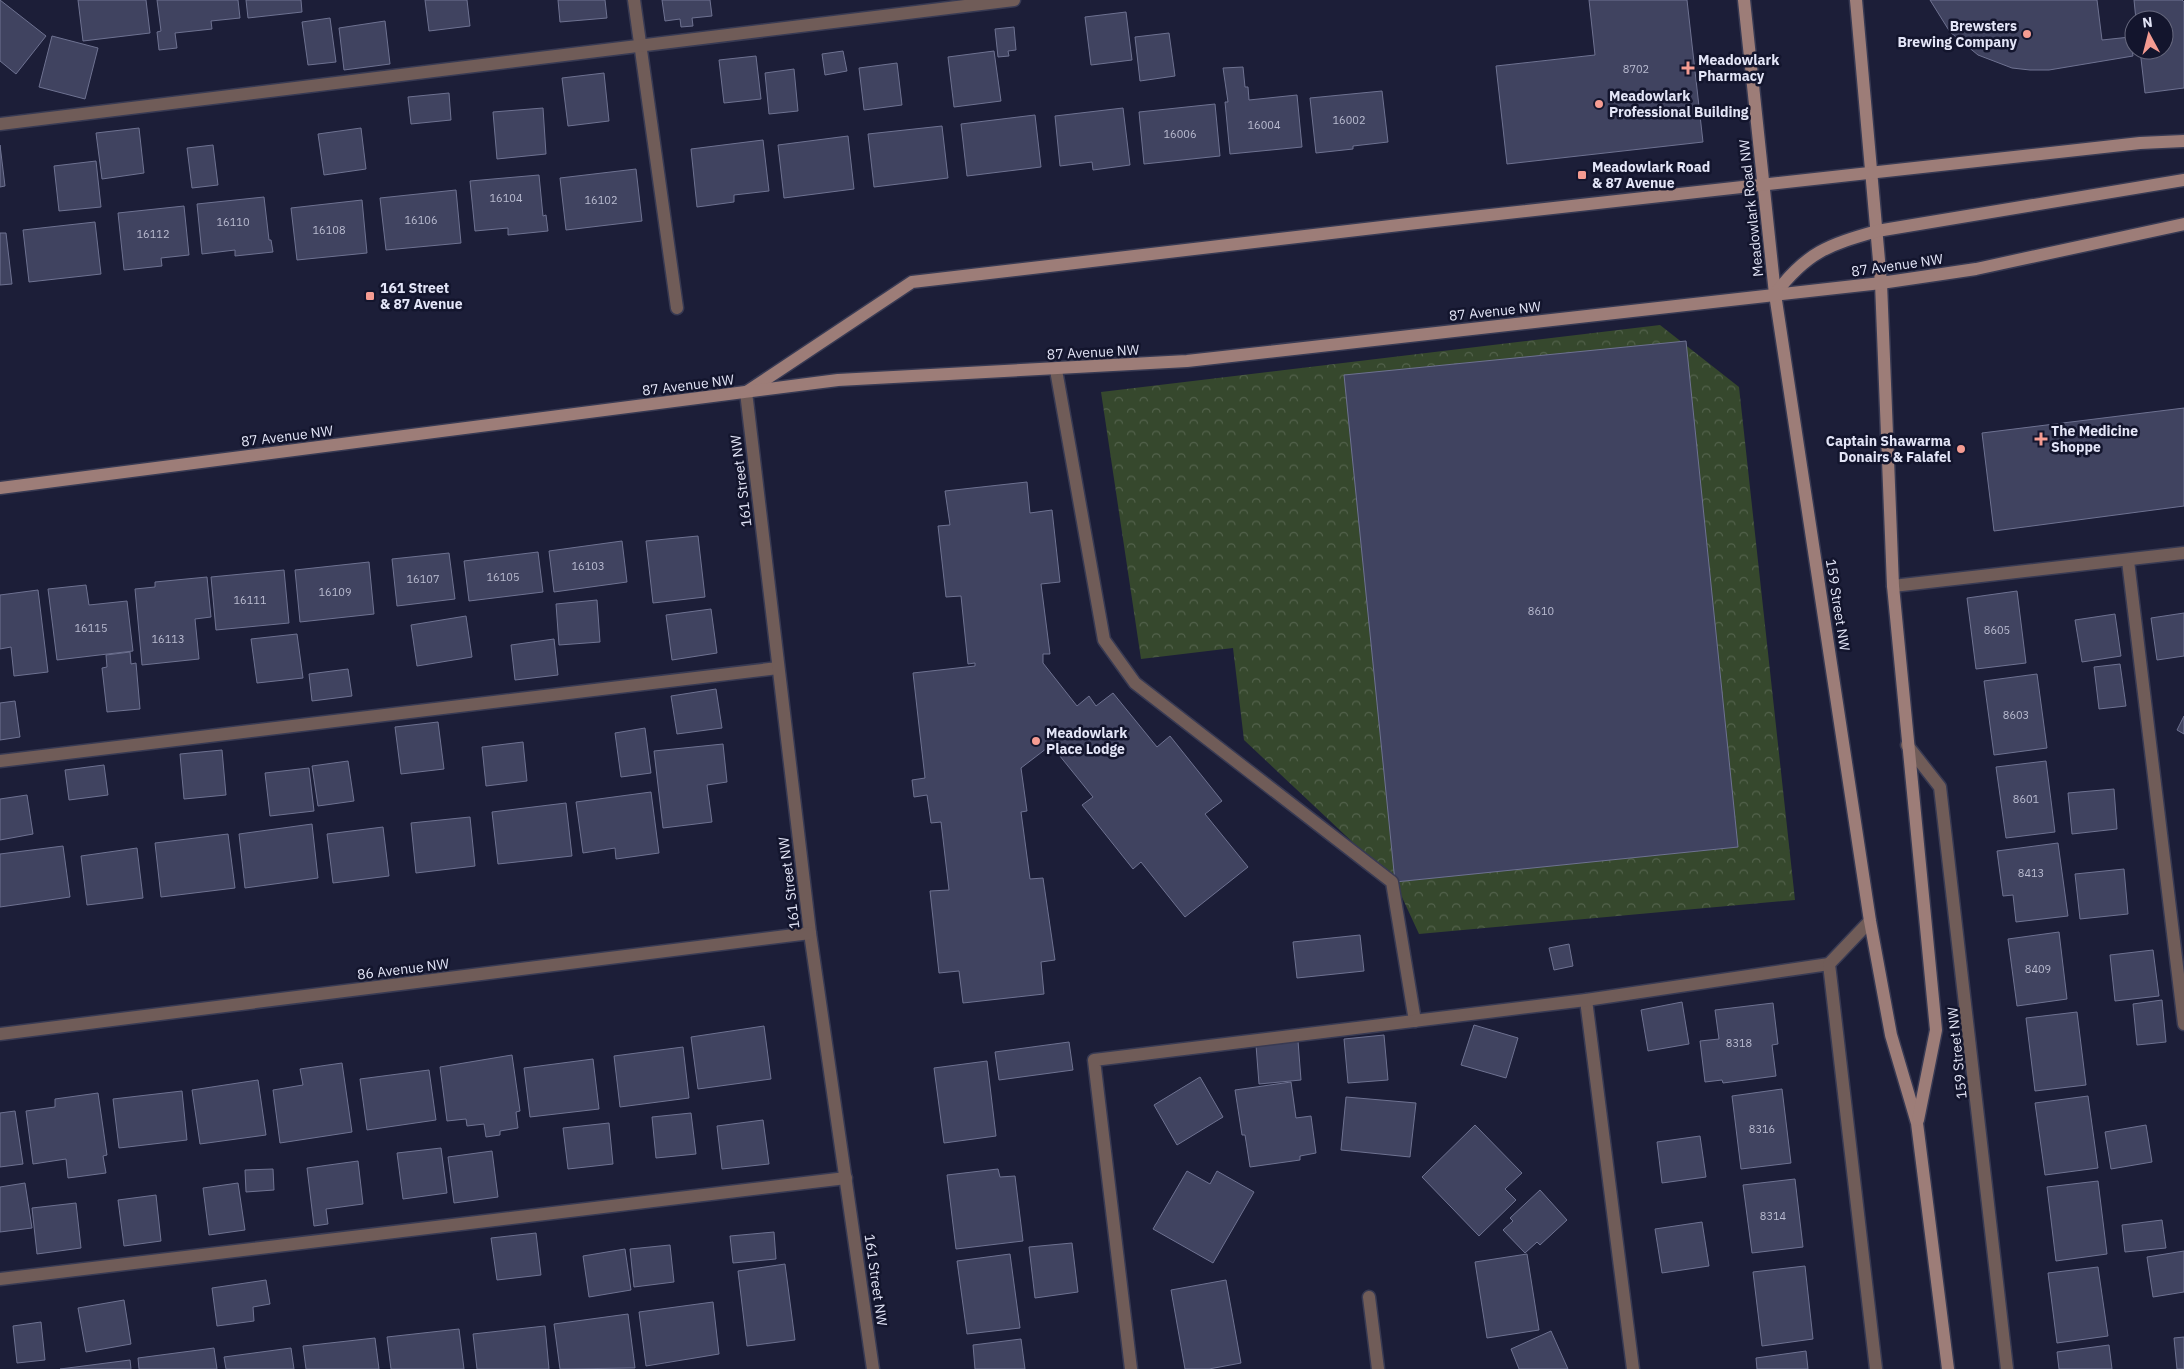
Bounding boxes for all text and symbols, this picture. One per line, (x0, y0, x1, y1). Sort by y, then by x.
north arrow (2124, 10, 2174, 60)
text: N (2141, 13, 2154, 32)
place label: Brewsters Brewing Company (1897, 17, 2018, 51)
marker: Brewsters Brewing Company (2021, 28, 2033, 40)
place label: Meadowlark Pharmacy (1698, 51, 1780, 85)
house number: 8702 (1623, 62, 1649, 76)
marker: Meadowlark Pharmacy (1682, 62, 1694, 74)
place label: Meadowlark Professional Building (1609, 87, 1749, 121)
marker: Meadowlark Professional Building (1593, 98, 1605, 110)
house number: 16002 (1333, 113, 1366, 127)
house number: 16004 (1248, 118, 1281, 132)
house number: 16006 (1164, 127, 1197, 141)
street label: Meadowlark Road NW (1735, 138, 1767, 278)
place label: Meadowlark Road & 87 Avenue (1592, 158, 1710, 192)
marker: Meadowlark Road & 87 Avenue (1576, 169, 1588, 181)
house number: 16104 (490, 191, 523, 205)
house number: 16102 (585, 193, 618, 207)
house number: 16106 (405, 213, 438, 227)
house number: 16110 (217, 215, 250, 229)
house number: 16108 (313, 223, 346, 237)
house number: 16112 (137, 227, 170, 241)
street label: 87 Avenue NW (1850, 250, 1945, 280)
place label: 161 Street & 87 Avenue (380, 279, 463, 313)
marker: 161 Street & 87 Avenue (364, 290, 376, 302)
street label: 87 Avenue NW (1448, 297, 1542, 325)
street label: 87 Avenue NW (1046, 341, 1140, 363)
street label: 87 Avenue NW (641, 370, 736, 400)
street label: 87 Avenue NW (240, 421, 335, 451)
place label: The Medicine Shoppe (2051, 422, 2138, 456)
place label: Captain Shawarma Donairs & Falafel (1826, 432, 1951, 466)
street label: 161 Street NW (726, 433, 756, 528)
marker: The Medicine Shoppe (2035, 433, 2047, 445)
marker: Captain Shawarma Donairs & Falafel (1955, 443, 1967, 455)
street label: 159 Street NW (1822, 558, 1854, 653)
house number: 16103 (572, 559, 605, 573)
house number: 16105 (487, 570, 520, 584)
house number: 16107 (407, 572, 440, 586)
house number: 16109 (319, 585, 352, 599)
house number: 16111 (234, 593, 267, 607)
house number: 8610 (1528, 604, 1554, 618)
house number: 16115 (75, 621, 108, 635)
house number: 8605 (1984, 623, 2010, 637)
house number: 16113 (152, 632, 185, 646)
house number: 8603 (2003, 708, 2029, 722)
place label: Meadowlark Place Lodge (1046, 724, 1128, 758)
marker: Meadowlark Place Lodge (1030, 735, 1042, 747)
house number: 8601 (2013, 792, 2040, 806)
street label: 161 Street NW (774, 835, 804, 930)
house number: 8413 (2018, 866, 2044, 880)
street label: 86 Avenue NW (356, 954, 451, 984)
house number: 8409 (2025, 962, 2051, 976)
street label: 159 Street NW (1943, 1006, 1971, 1100)
house number: 8318 (1726, 1036, 1752, 1050)
house number: 8316 (1749, 1122, 1775, 1136)
house number: 8314 (1760, 1209, 1787, 1223)
street label: 161 Street NW (861, 1233, 891, 1328)

